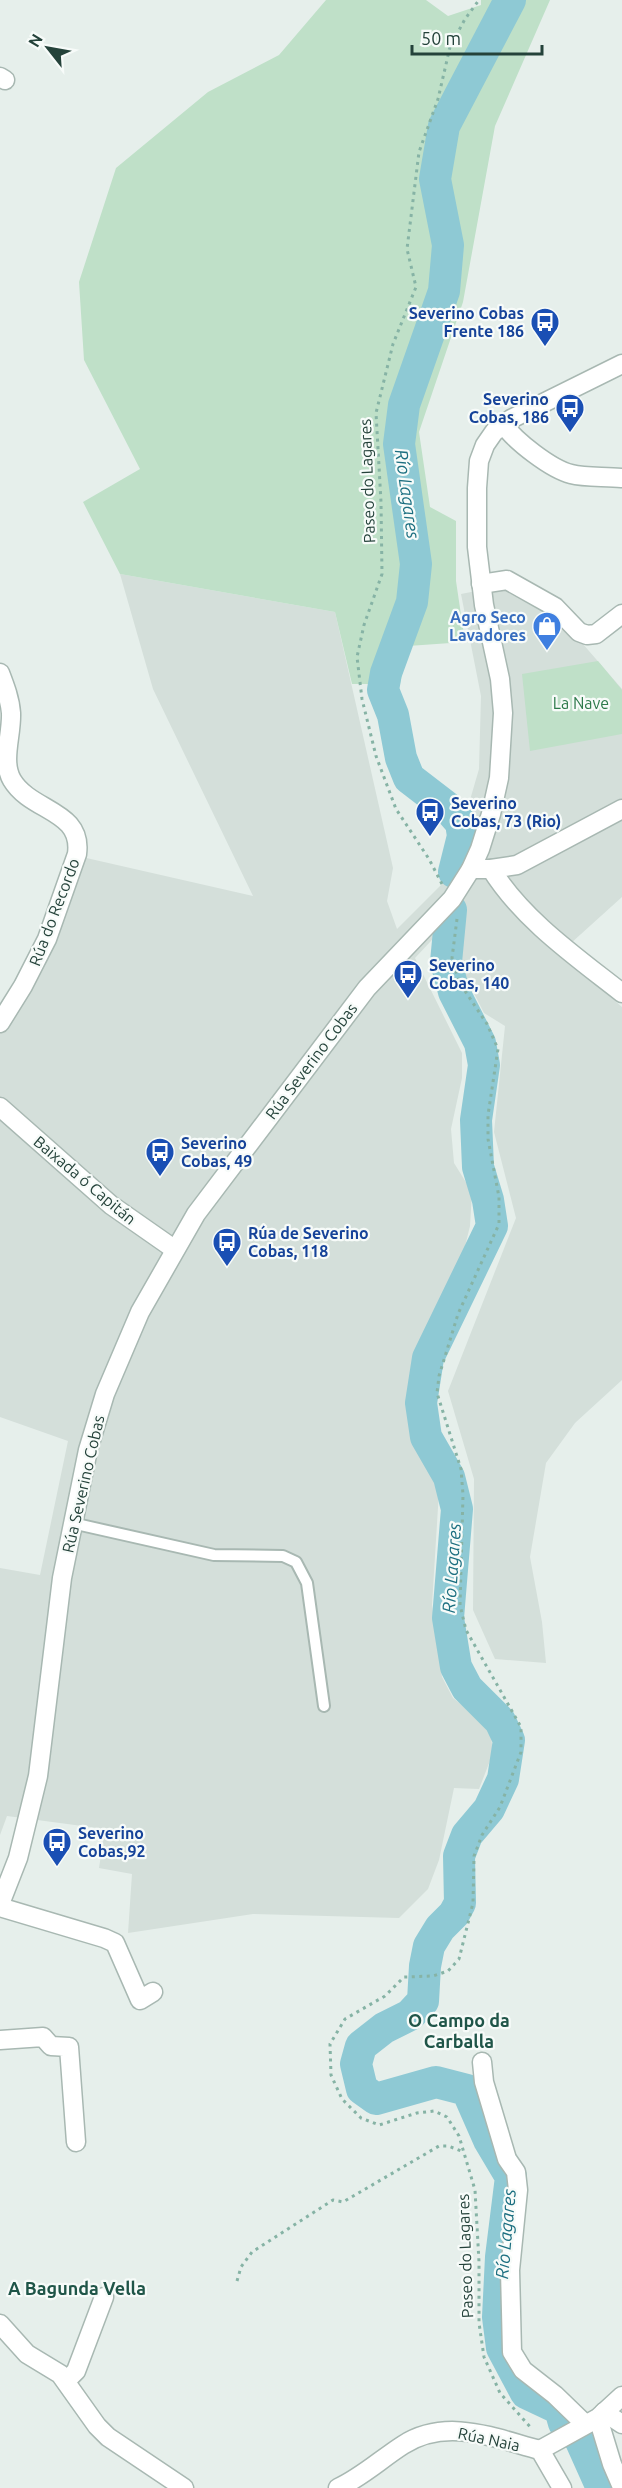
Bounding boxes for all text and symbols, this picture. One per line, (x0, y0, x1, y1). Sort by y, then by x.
north arrow (18, 18, 78, 78)
scale bar (412, 18, 542, 56)
text: 50 m (421, 28, 461, 48)
text: N (24, 31, 46, 50)
place label: Severino Cobas Frente 186 (409, 304, 524, 340)
bus stop icon: Severino Cobas Frente 186 (529, 306, 561, 348)
place label: Severino Cobas, 186 (469, 390, 549, 426)
bus stop icon: Severino Cobas, 186 (554, 392, 586, 434)
street label: Paseo do Lagares (356, 418, 378, 544)
water label: Río Lagares (392, 448, 424, 540)
place label: Agro Seco Lavadores (449, 608, 526, 644)
shop icon: Agro Seco Lavadores (531, 610, 563, 652)
park label: La Nave (553, 694, 609, 712)
place label: Severino Cobas, 73 (Rio) (451, 794, 561, 831)
bus stop icon: Severino Cobas, 73 (Rio) (414, 796, 446, 838)
street label: Rúa do Recordo (25, 856, 83, 968)
place label: Severino Cobas, 140 (429, 956, 509, 992)
bus stop icon: Severino Cobas, 140 (392, 958, 424, 1000)
street label: Rúa Severino Cobas (262, 999, 361, 1123)
street label: Baixada ó Capitán (30, 1132, 140, 1228)
place label: Severino Cobas, 49 (181, 1134, 252, 1170)
bus stop icon: Severino Cobas, 49 (144, 1136, 176, 1178)
place label: Rúa de Severino Cobas, 118 (248, 1224, 369, 1260)
bus stop icon: Rúa de Severino Cobas, 118 (211, 1226, 243, 1268)
street label: Rúa Severino Cobas (58, 1413, 108, 1555)
water label: Río Lagares (438, 1522, 464, 1614)
place label: Severino Cobas,92 (78, 1824, 146, 1860)
bus stop icon: Severino Cobas,92 (41, 1826, 73, 1868)
district label: O Campo da Carballa (408, 2010, 510, 2051)
water label: Río Lagares (491, 2188, 519, 2280)
street label: Paseo do Lagares (454, 2193, 476, 2319)
district label: A Bagunda Vella (8, 2278, 146, 2298)
street label: Rúa Naia (456, 2424, 522, 2454)

